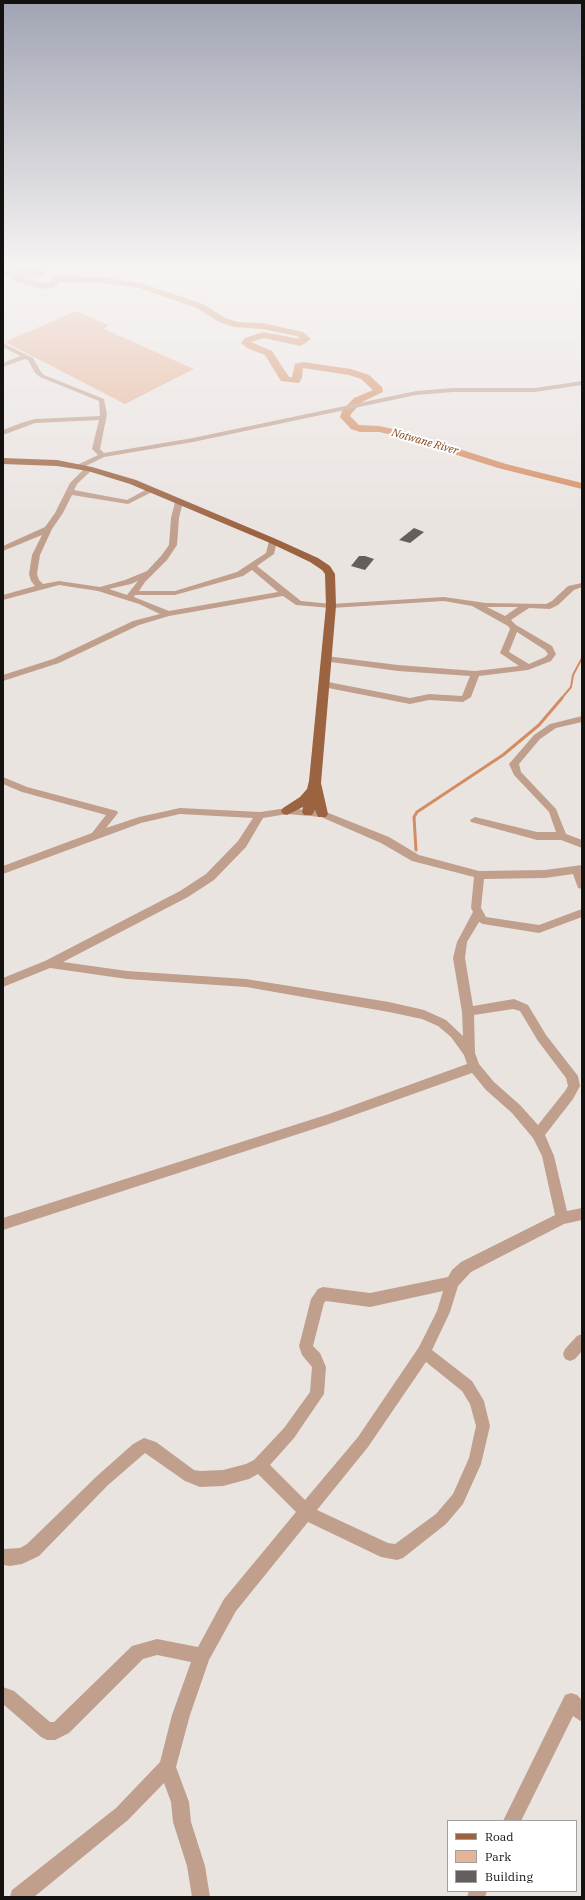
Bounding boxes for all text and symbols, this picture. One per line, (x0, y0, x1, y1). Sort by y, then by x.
water label: Notwane River (390, 426, 460, 458)
legend (447, 1820, 577, 1892)
text: Road (485, 1829, 514, 1844)
text: Park (485, 1849, 511, 1864)
text: Building (485, 1869, 533, 1884)

